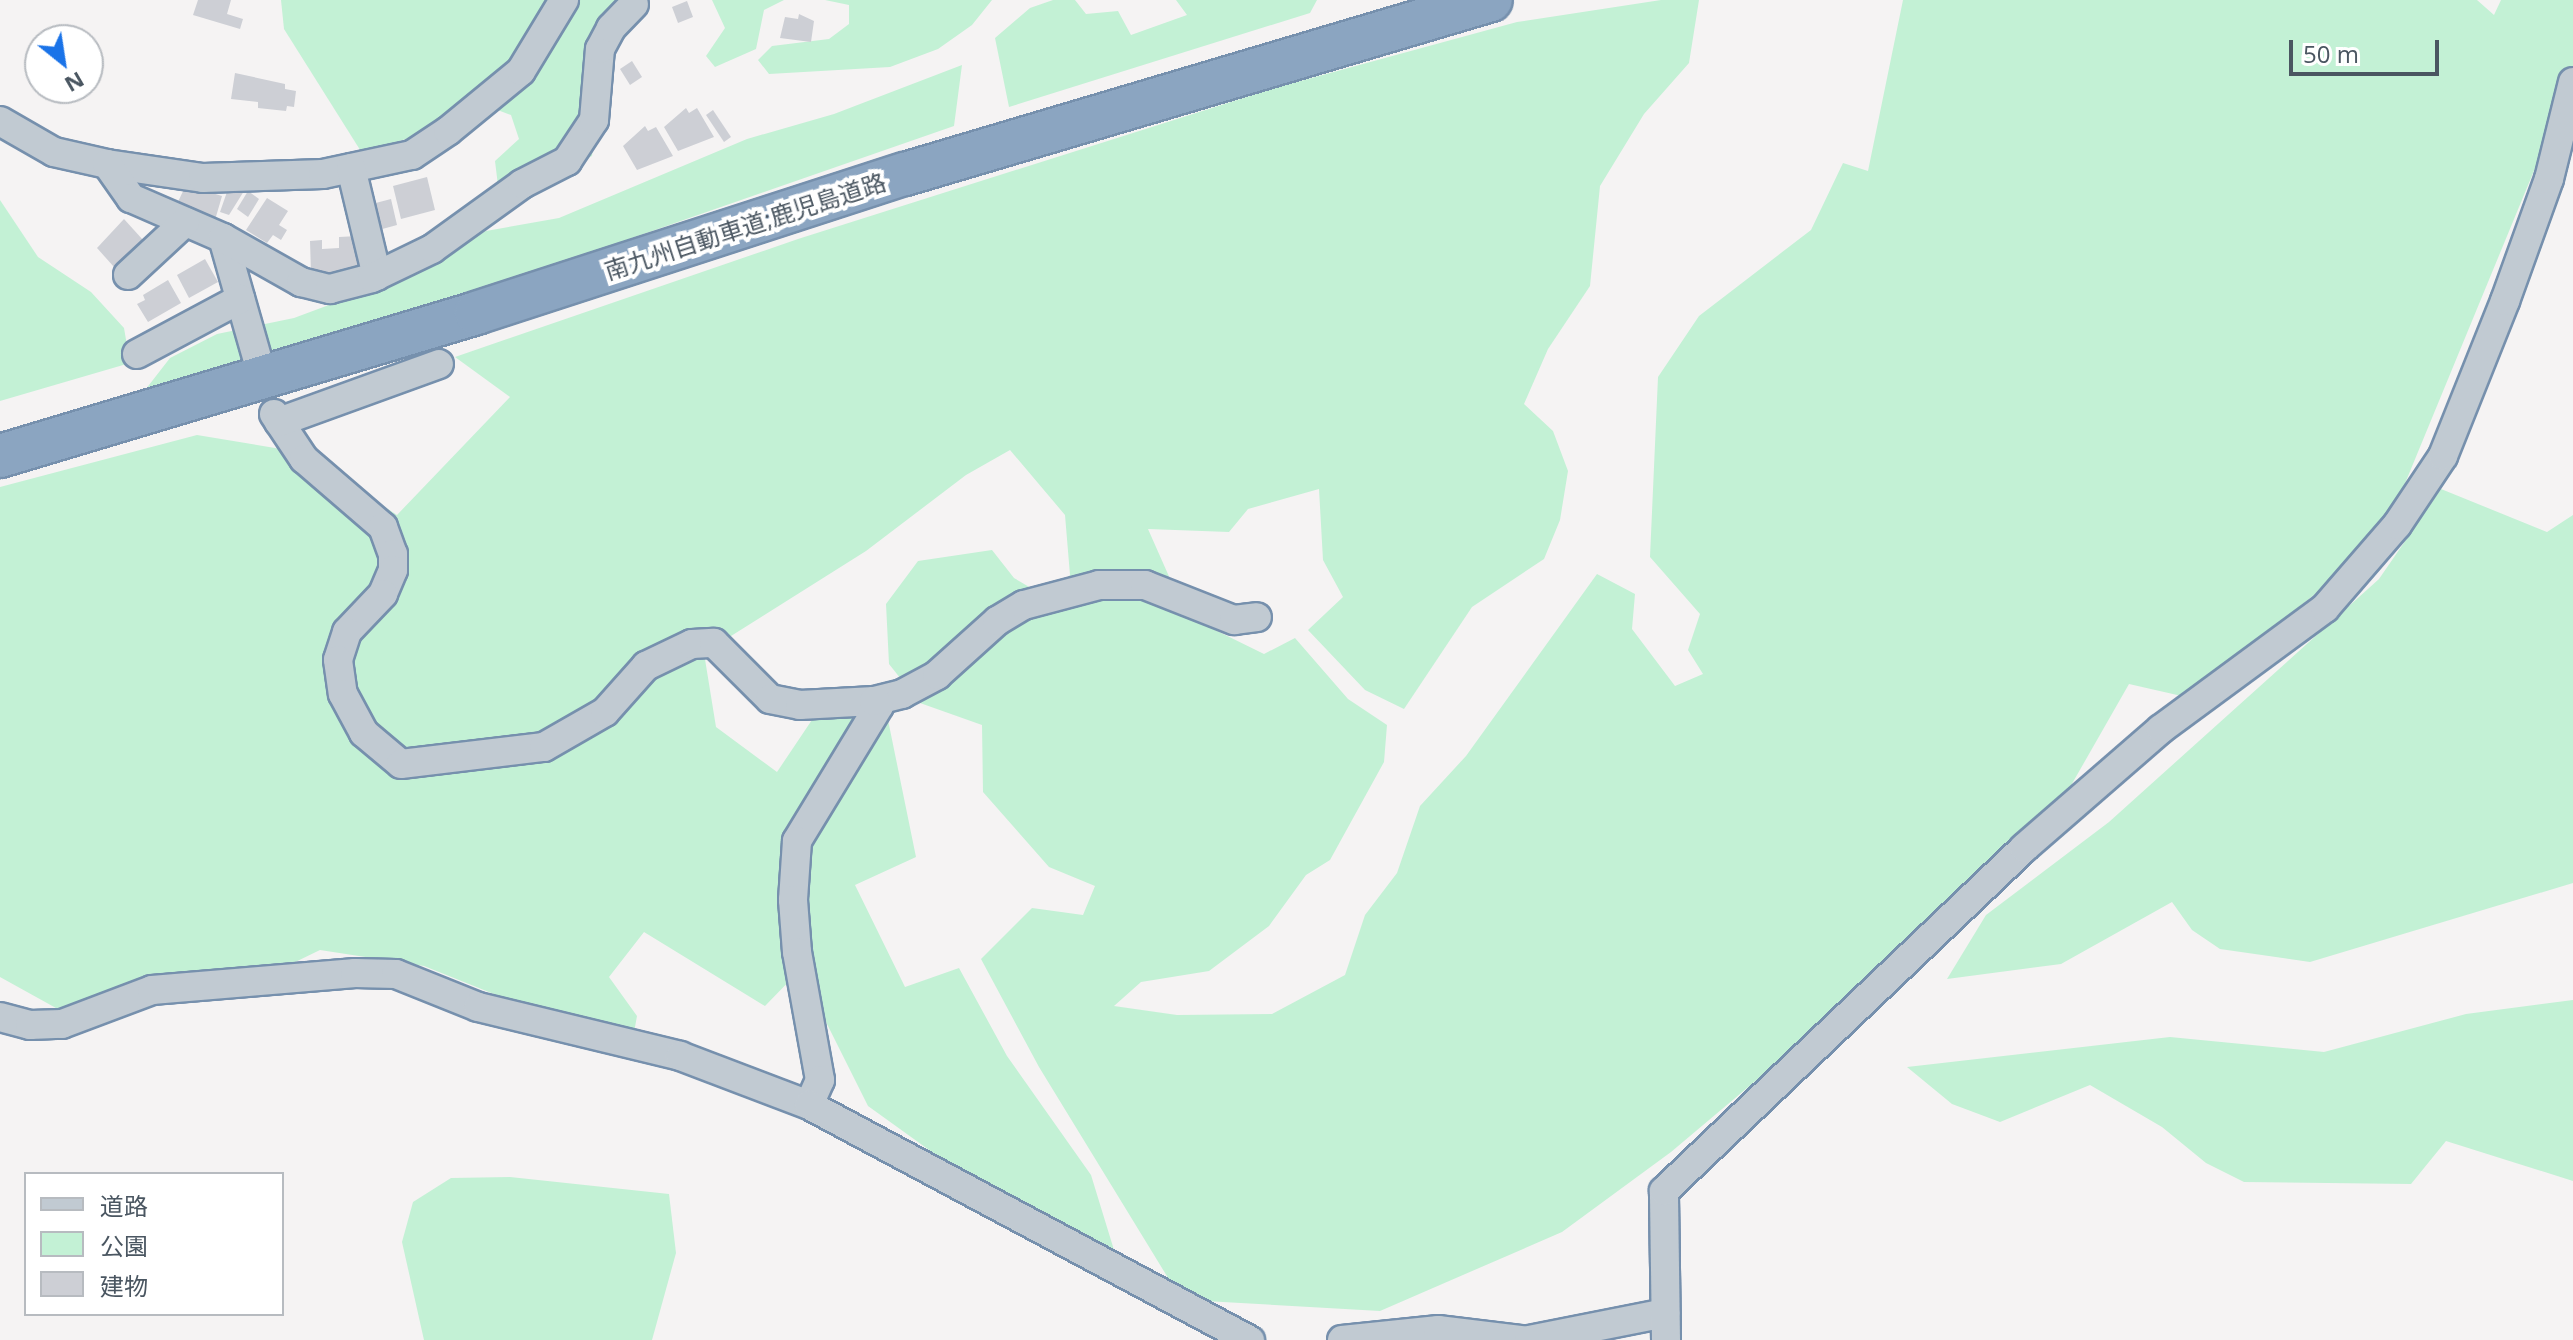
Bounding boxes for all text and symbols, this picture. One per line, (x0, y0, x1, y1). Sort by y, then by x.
north arrow (24, 24, 104, 104)
scale bar (2293, 24, 2443, 74)
text: 50 m (2303, 37, 2359, 70)
text: N (60, 66, 90, 101)
street label: 南九州自動車道;鹿児島道路 (601, 167, 889, 285)
legend (24, 1172, 284, 1316)
text: 道路 (100, 1189, 148, 1222)
text: 公園 (100, 1229, 148, 1262)
text: 建物 (100, 1269, 148, 1302)

